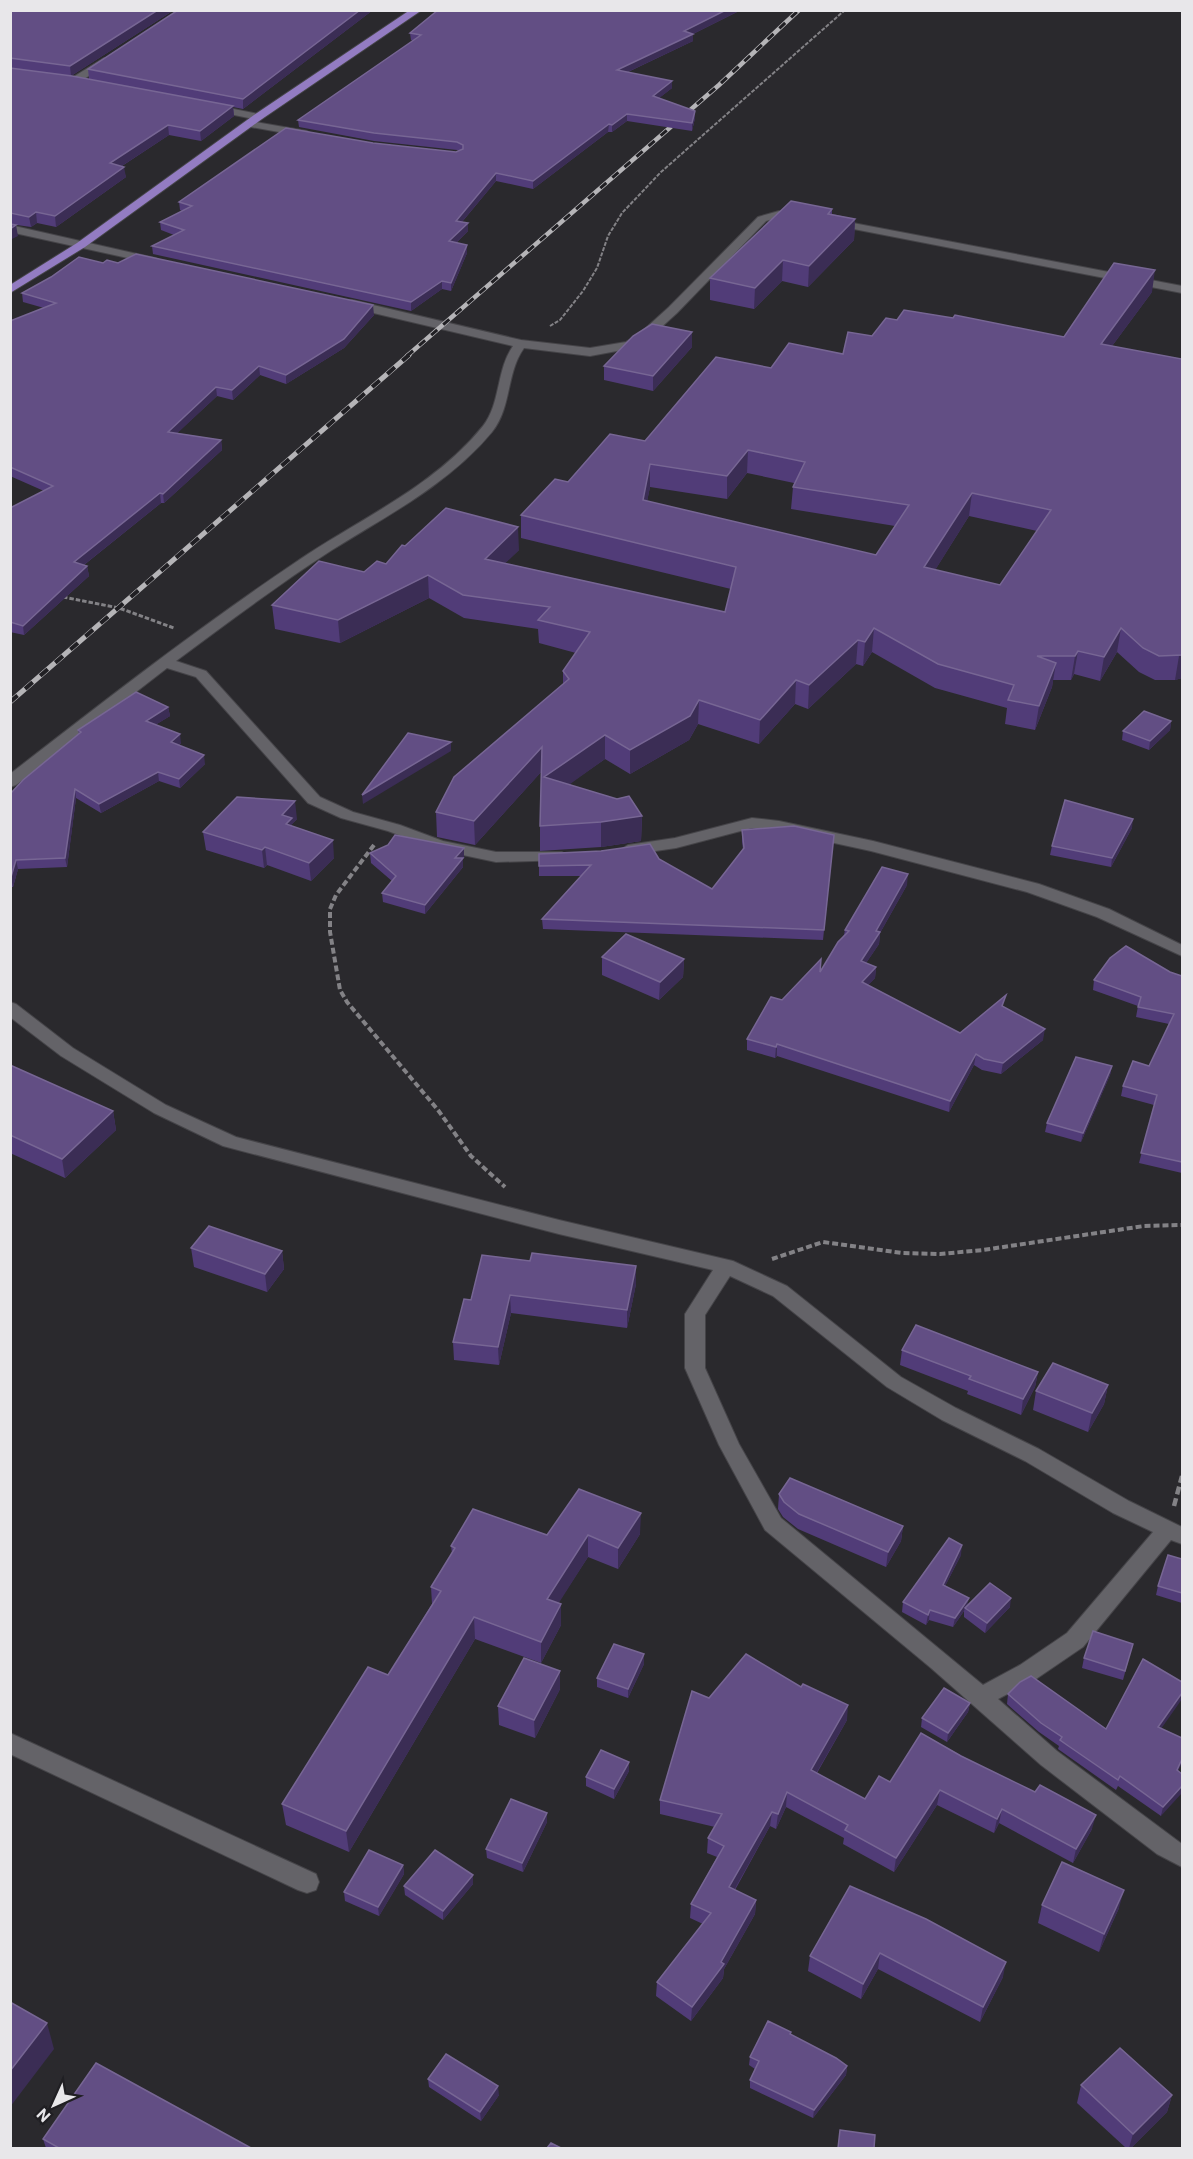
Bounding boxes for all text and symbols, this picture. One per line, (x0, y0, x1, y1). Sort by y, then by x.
north arrow (24, 2075, 84, 2135)
text: N (33, 2105, 54, 2126)

